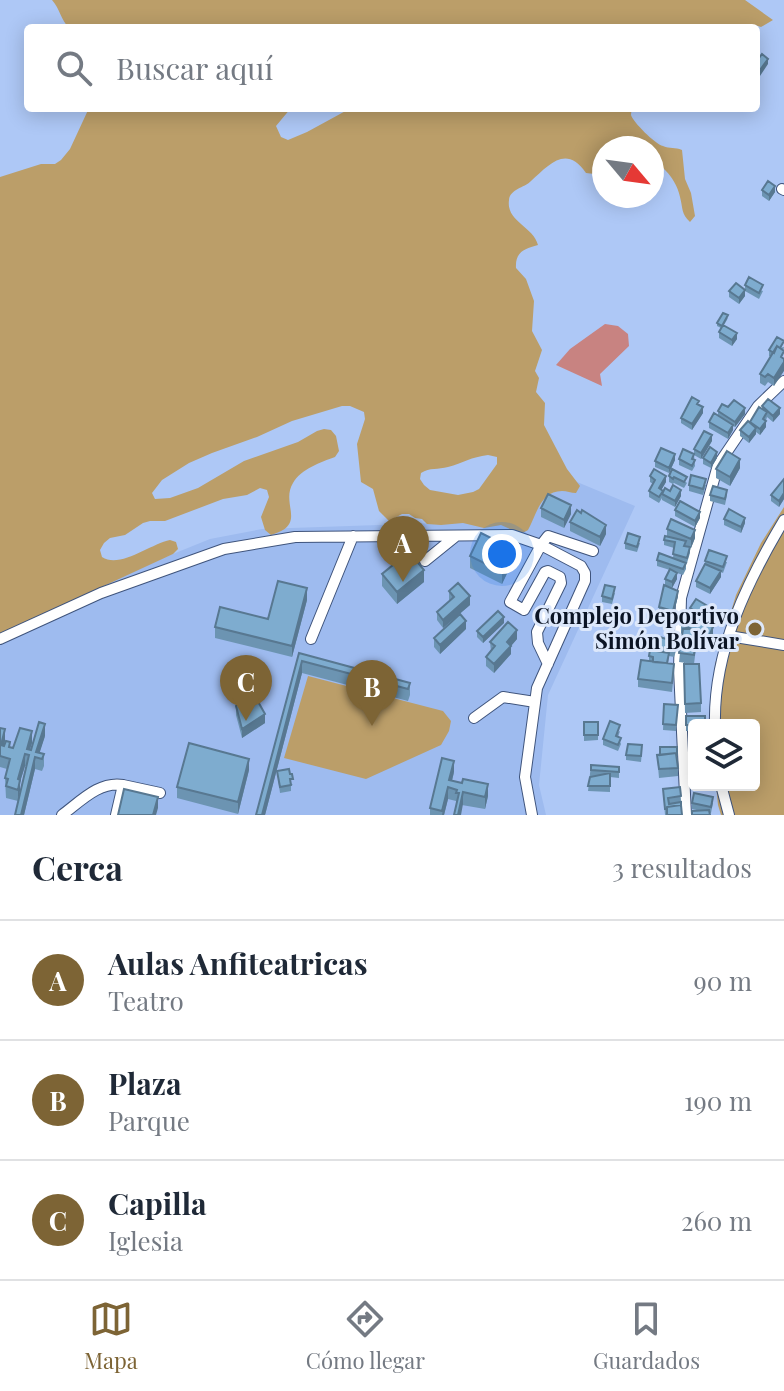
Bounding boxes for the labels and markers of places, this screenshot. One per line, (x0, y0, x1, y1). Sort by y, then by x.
pin: A (377, 516, 429, 582)
place label: Complejo Deportivo Simón Bolívar (534, 600, 740, 655)
marker: Complejo Deportivo Simón Bolívar (746, 620, 764, 638)
pin: C (220, 655, 272, 721)
pin: B (346, 660, 398, 726)

